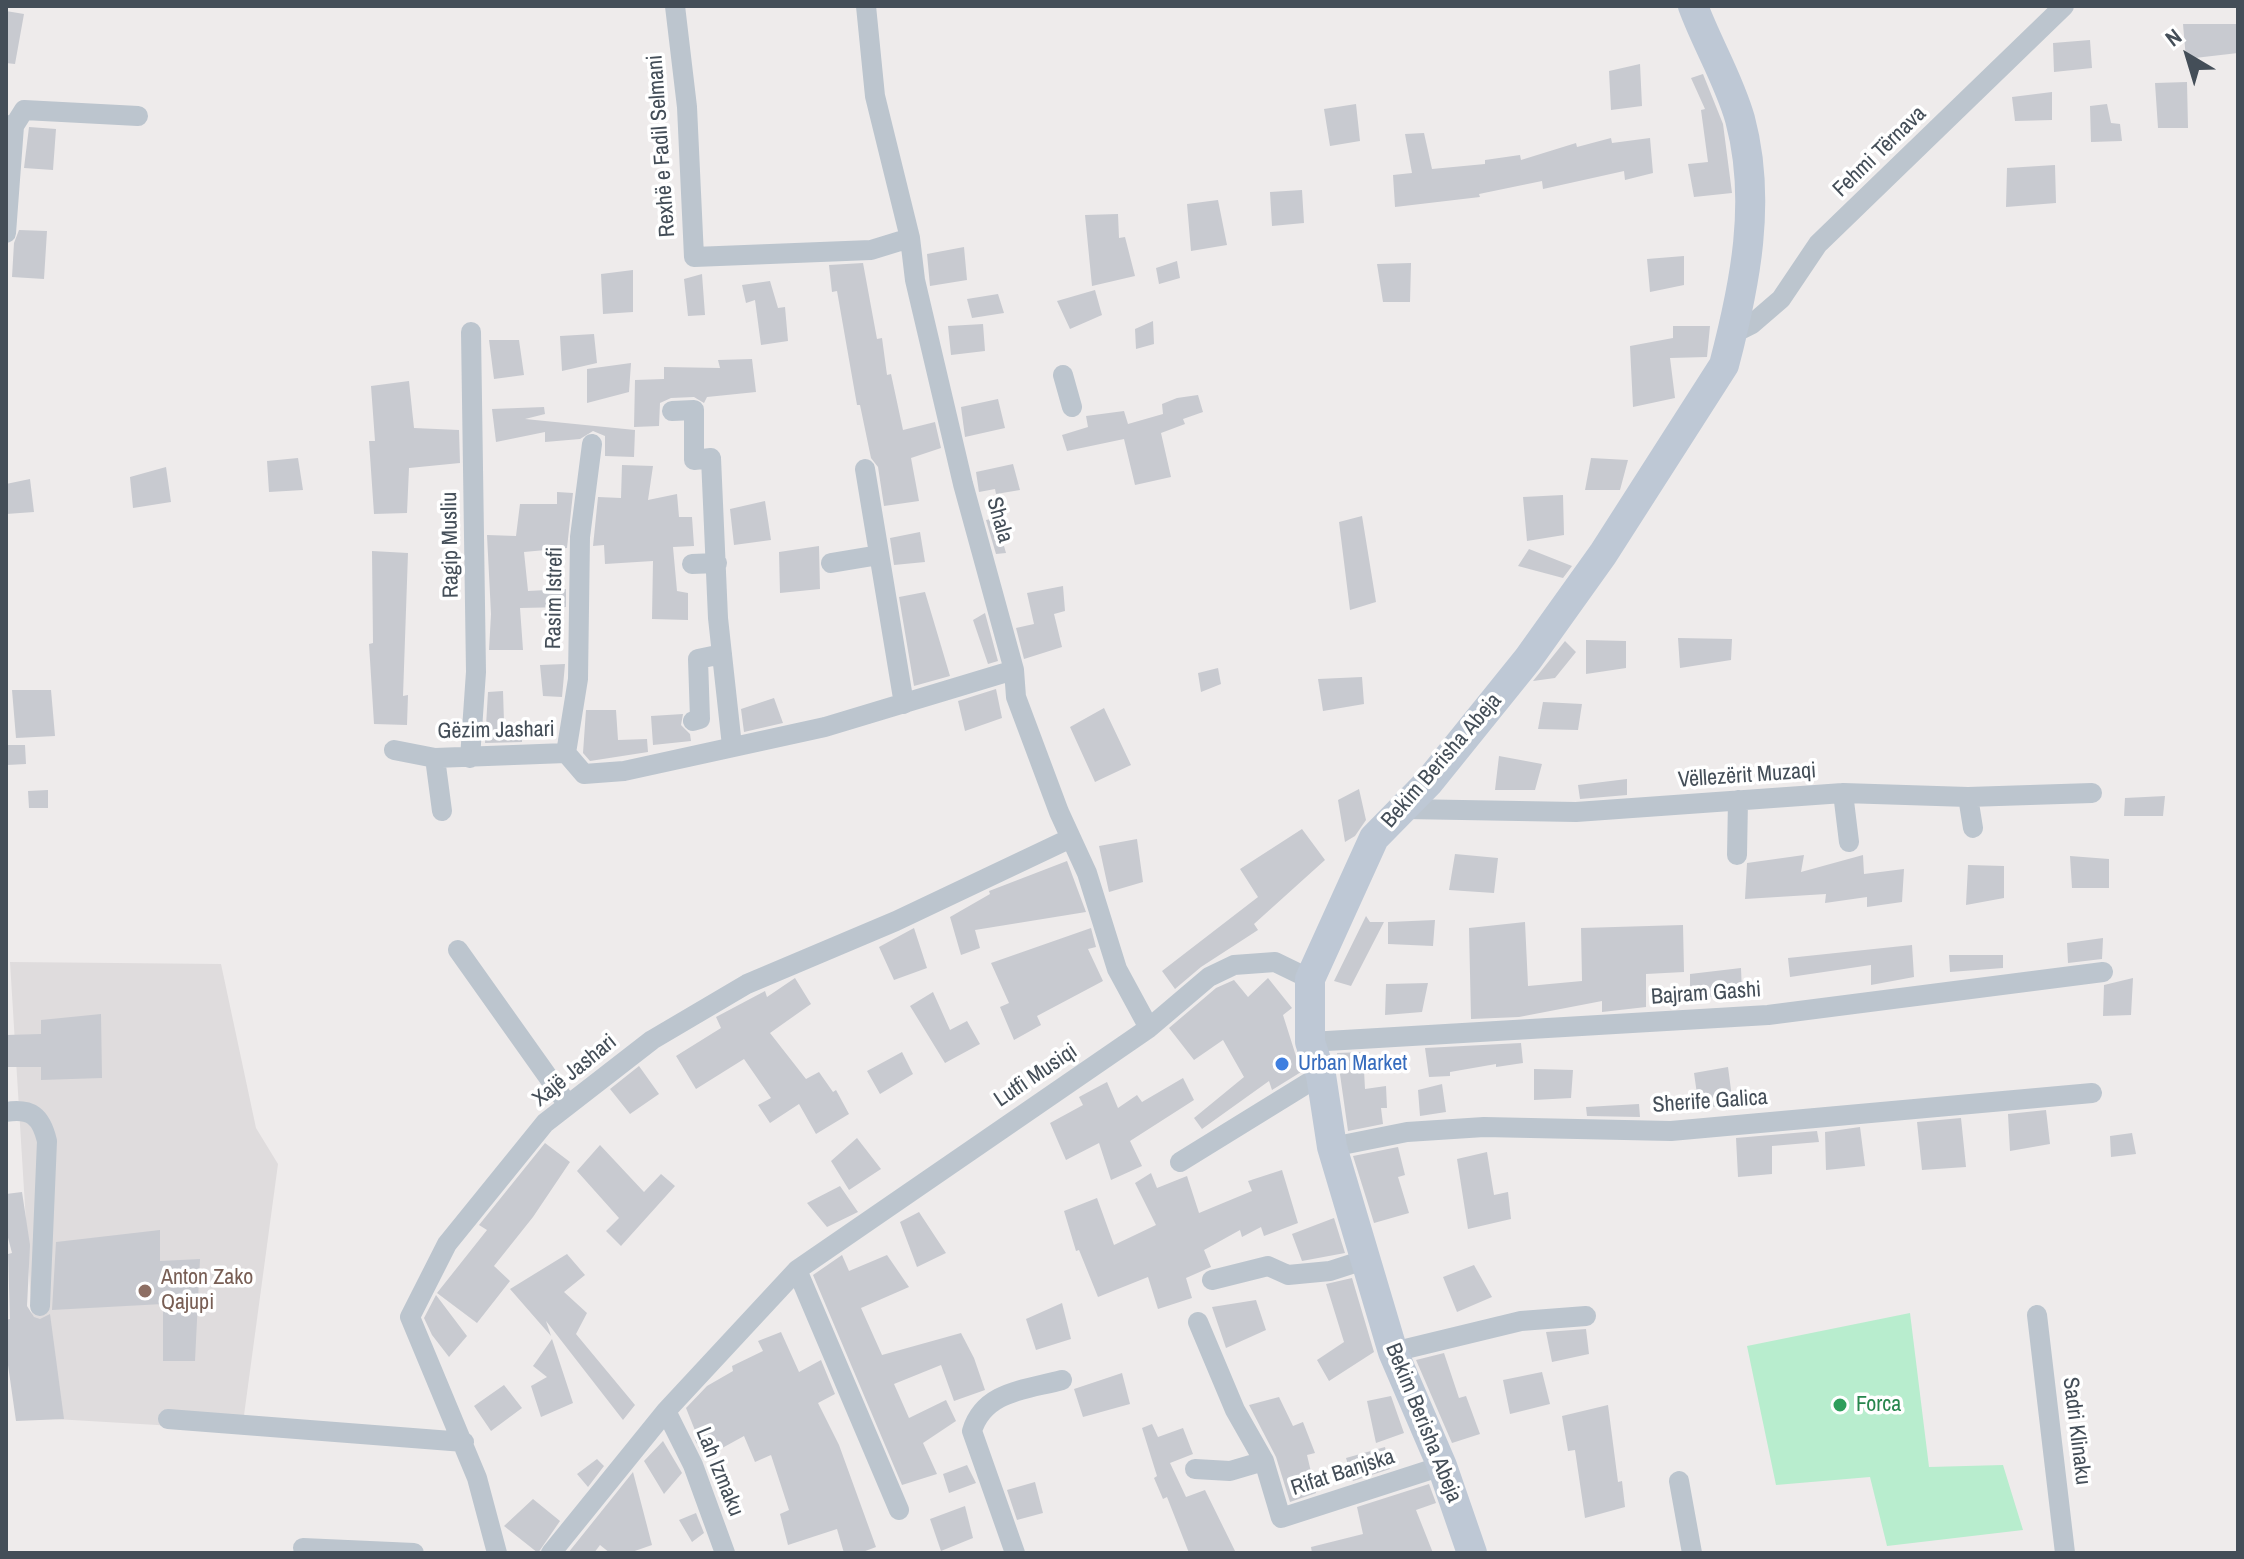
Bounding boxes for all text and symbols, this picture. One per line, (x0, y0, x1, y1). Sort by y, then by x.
north arrow (2148, 16, 2228, 96)
text: N (2159, 21, 2188, 53)
street label: Rexhë e Fadil Selmani (642, 54, 682, 238)
street label: Fehmi Tërnava (1828, 101, 1932, 203)
street label: Ragip Musliu (437, 492, 465, 598)
street label: Shala (980, 494, 1018, 546)
street label: Rasim Istrefi (541, 547, 569, 649)
street label: Bekim Berisha Abeja (1376, 688, 1508, 834)
street label: Gëzim Jashari (437, 717, 555, 745)
street label: Vëllezërit Muzaqi (1677, 758, 1817, 794)
street label: Bajram Gashi (1650, 977, 1762, 1011)
street label: Xajë Jashari (528, 1029, 622, 1113)
street label: Lutfi Musiqi (990, 1039, 1082, 1113)
place label: Urban Market (1298, 1051, 1407, 1077)
marker: Urban Market (1273, 1055, 1291, 1073)
street label: Sherife Galica (1652, 1085, 1768, 1119)
place label: Anton Zako Qajupi (161, 1265, 253, 1316)
marker: Anton Zako Qajupi (136, 1282, 154, 1300)
street label: Bekim Berisha Abeja (1379, 1339, 1467, 1507)
street label: Sadri Klinaku (2056, 1376, 2096, 1486)
place label: Forca (1856, 1392, 1901, 1418)
marker: Forca (1831, 1396, 1849, 1414)
street label: Lah Izmaku (689, 1424, 749, 1520)
street label: Rifat Banjska (1288, 1444, 1398, 1502)

